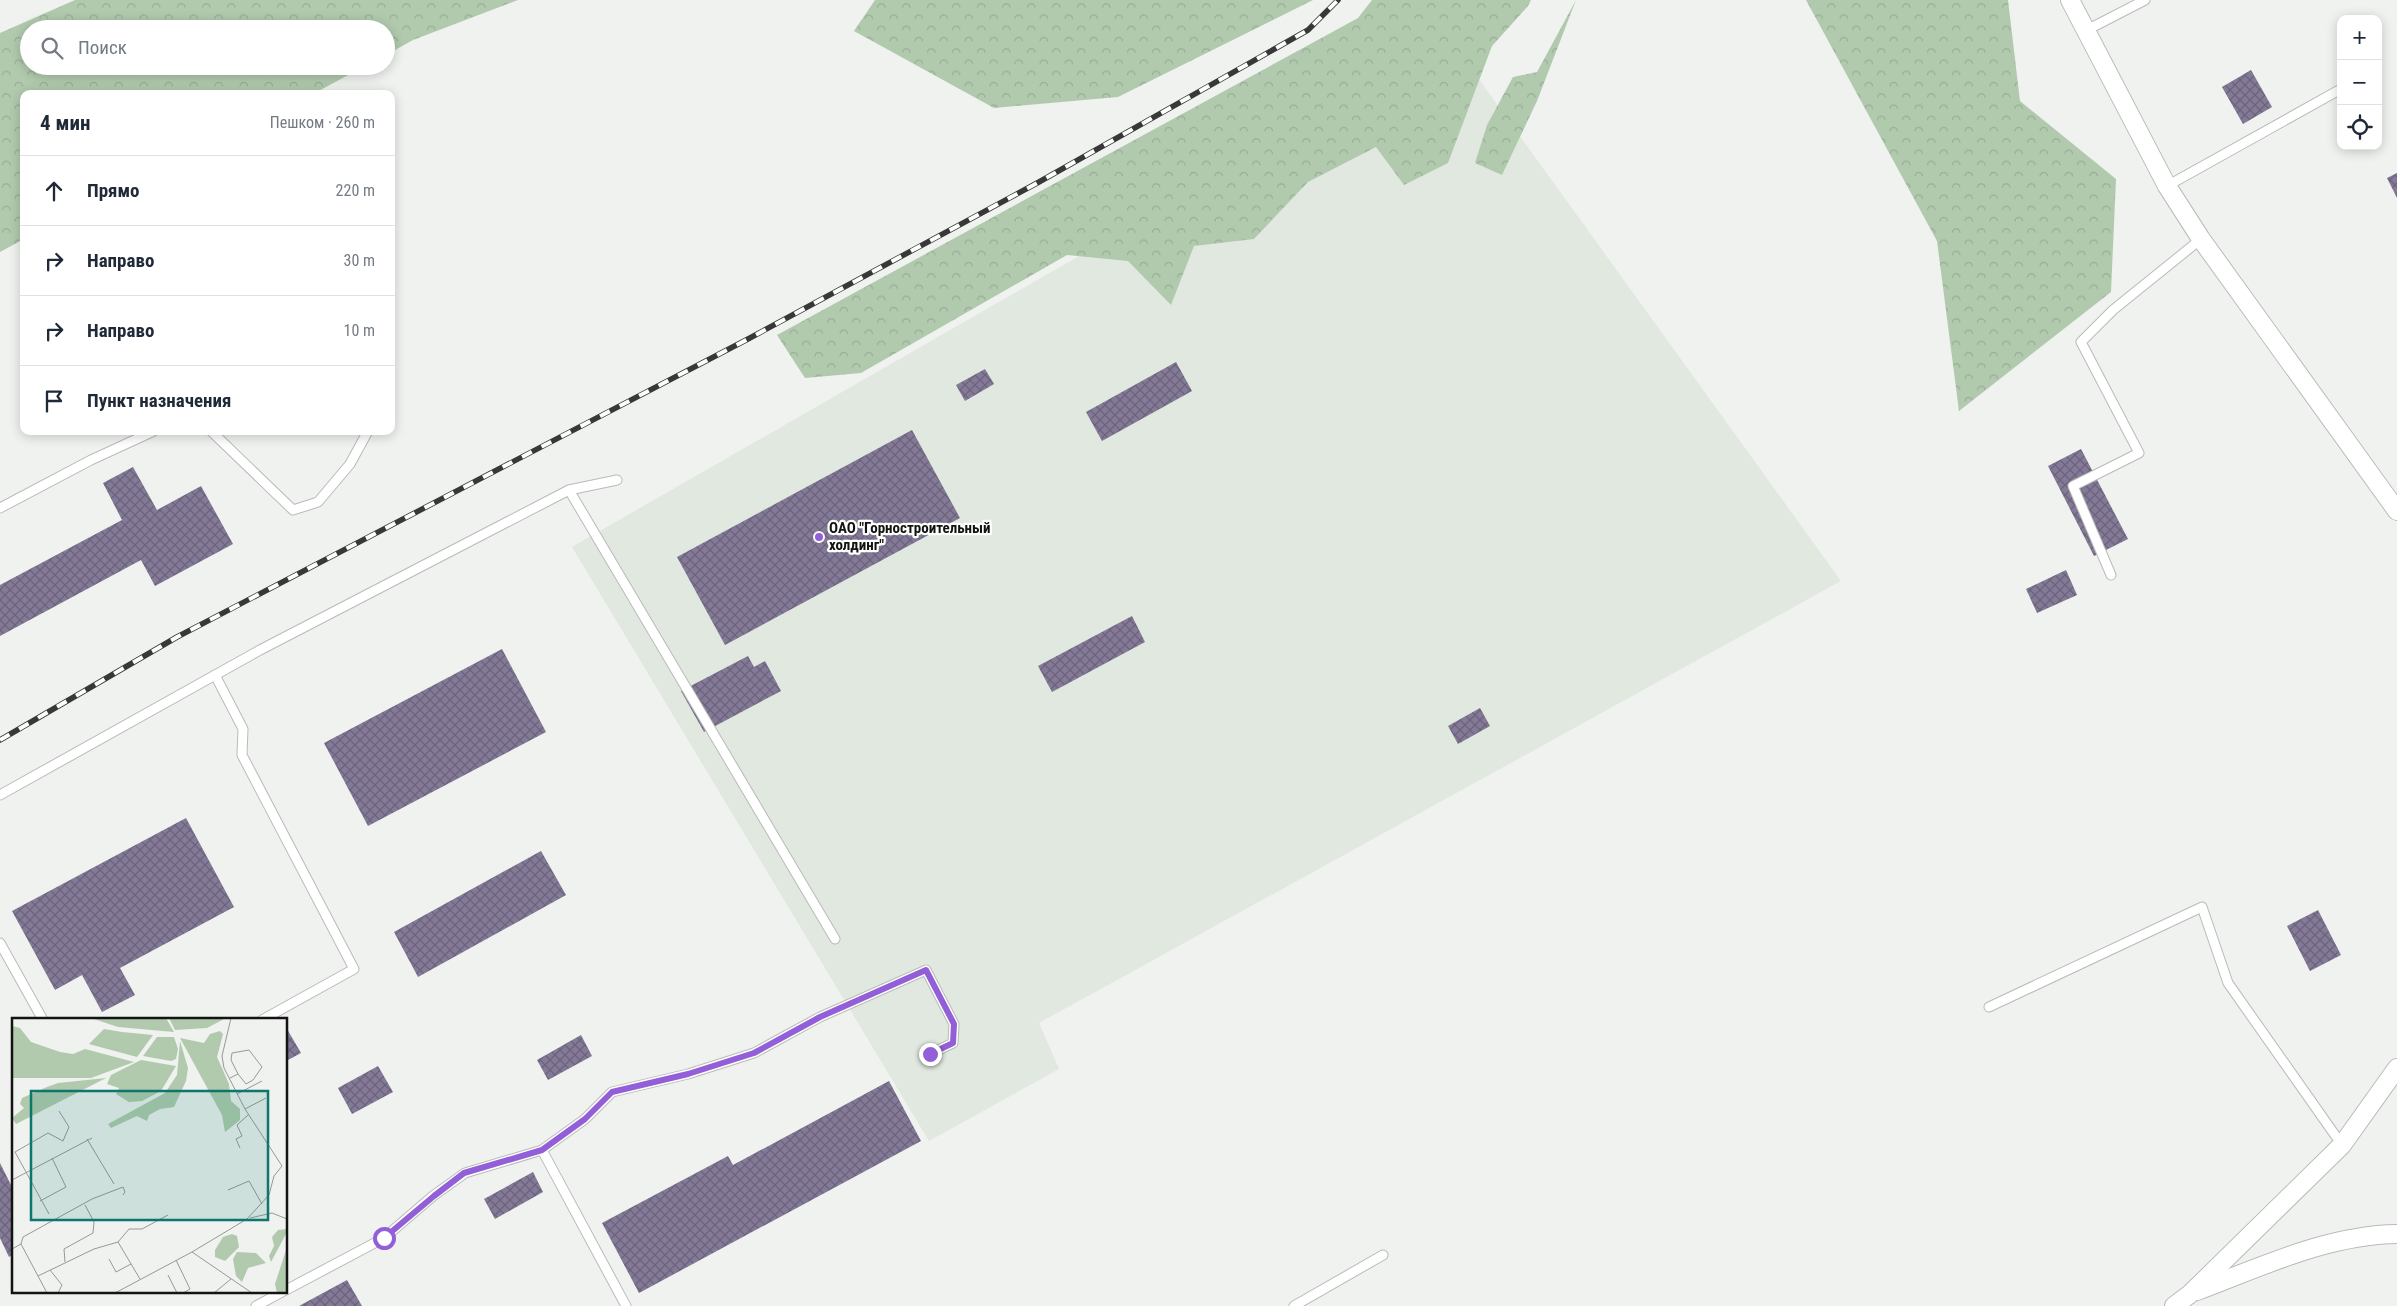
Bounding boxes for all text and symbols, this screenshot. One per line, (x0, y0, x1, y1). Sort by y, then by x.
map controls (2337, 15, 2382, 150)
button: + (2337, 15, 2382, 60)
search box (20, 20, 395, 75)
icon: search (38, 34, 66, 62)
text: Поиск (78, 36, 127, 59)
button: − (2337, 60, 2382, 105)
button: locate (2337, 105, 2382, 150)
text: 4 мин (40, 111, 90, 135)
text: Пешком · 260 m (270, 113, 375, 132)
icon: ahead (40, 177, 68, 205)
text: Прямо (87, 179, 140, 202)
text: 220 m (336, 181, 375, 200)
icon: right (40, 247, 68, 275)
text: Направо (87, 249, 154, 272)
text: 30 m (343, 251, 375, 270)
icon: right (40, 317, 68, 345)
text: Направо (87, 319, 154, 342)
text: 10 m (343, 321, 375, 340)
icon: arrive (40, 387, 68, 415)
text: Пункт назначения (87, 389, 231, 412)
place label: ОАО "Горностроительный холдинг" (829, 519, 991, 554)
marker: ОАО "Горностроительный холдинг" (813, 531, 825, 543)
inset map (12, 1018, 288, 1294)
route end (919, 1043, 942, 1066)
route start (373, 1227, 396, 1250)

